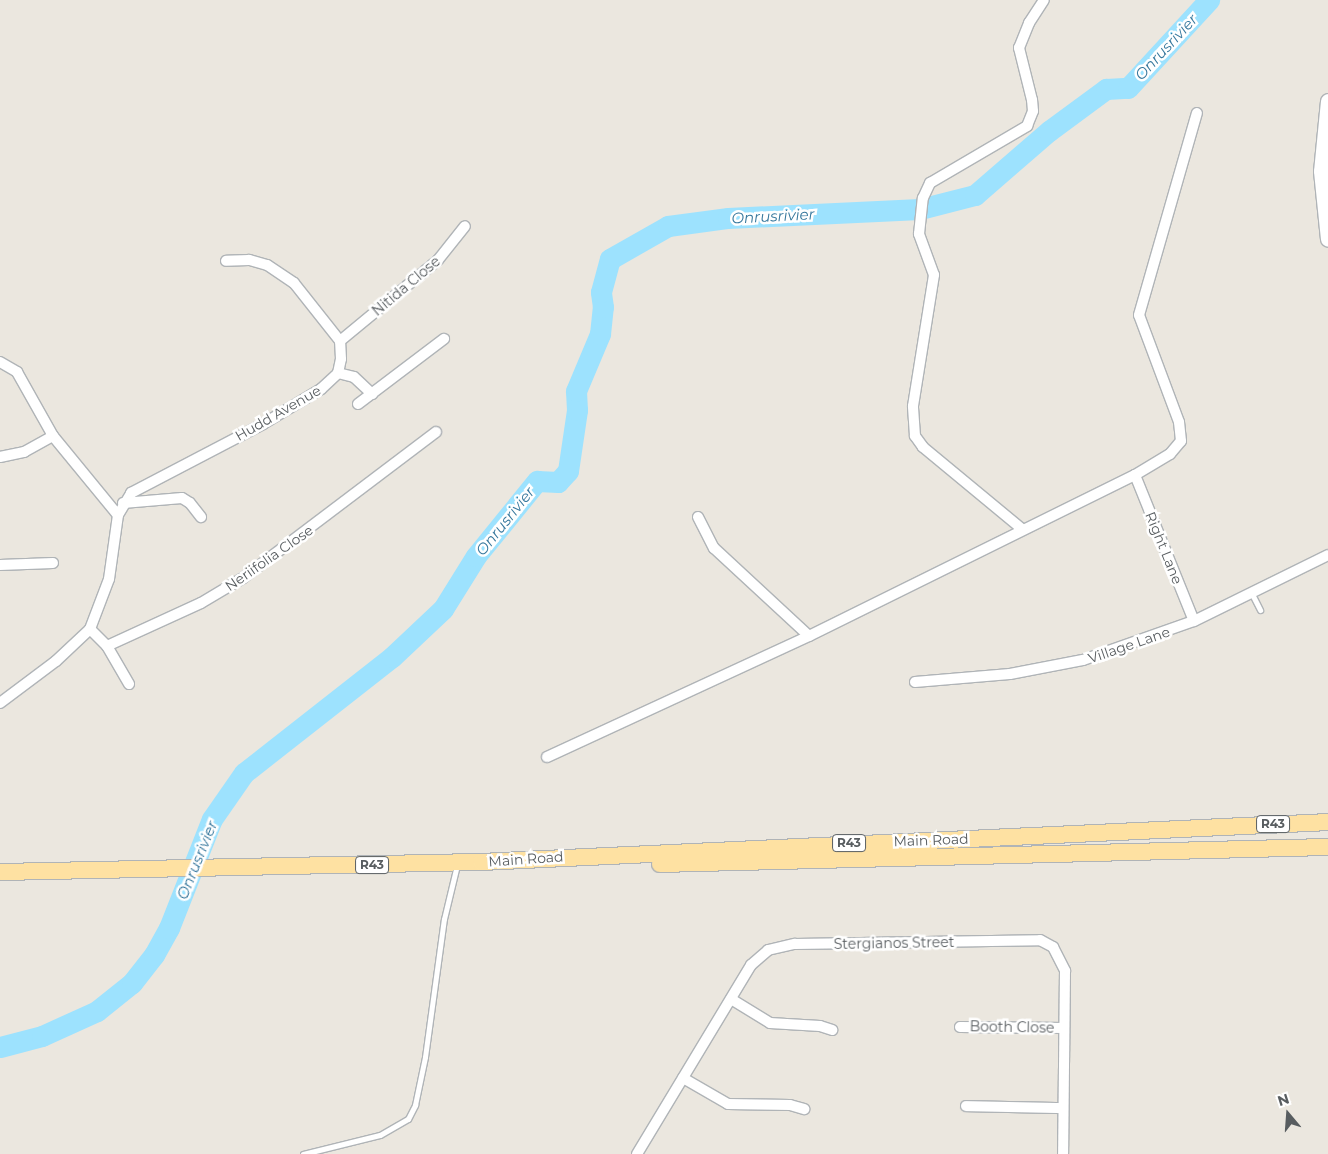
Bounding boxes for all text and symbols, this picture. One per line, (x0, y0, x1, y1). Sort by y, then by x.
water label: Onrusrivier (1131, 10, 1201, 84)
water label: Onrusrivier (731, 205, 815, 227)
street label: Nitida Close (369, 253, 443, 319)
street label: Hudd Avenue (232, 382, 324, 444)
water label: Onrusrivier (472, 483, 538, 559)
street label: Right Lane (1142, 509, 1186, 587)
street label: Neriifolia Close (222, 521, 316, 595)
street label: Village Lane (1086, 623, 1172, 667)
road number: R43 (1256, 814, 1290, 834)
water label: Onrusrivier (173, 818, 221, 902)
street label: Main Road (893, 830, 969, 850)
road number: R43 (832, 834, 866, 852)
street label: Main Road (488, 848, 564, 870)
road number: R43 (354, 856, 390, 874)
street label: Stergianos Street (834, 934, 954, 952)
street label: Booth Close (970, 1018, 1054, 1036)
north arrow (1263, 1089, 1313, 1139)
text: N (1275, 1089, 1292, 1110)

